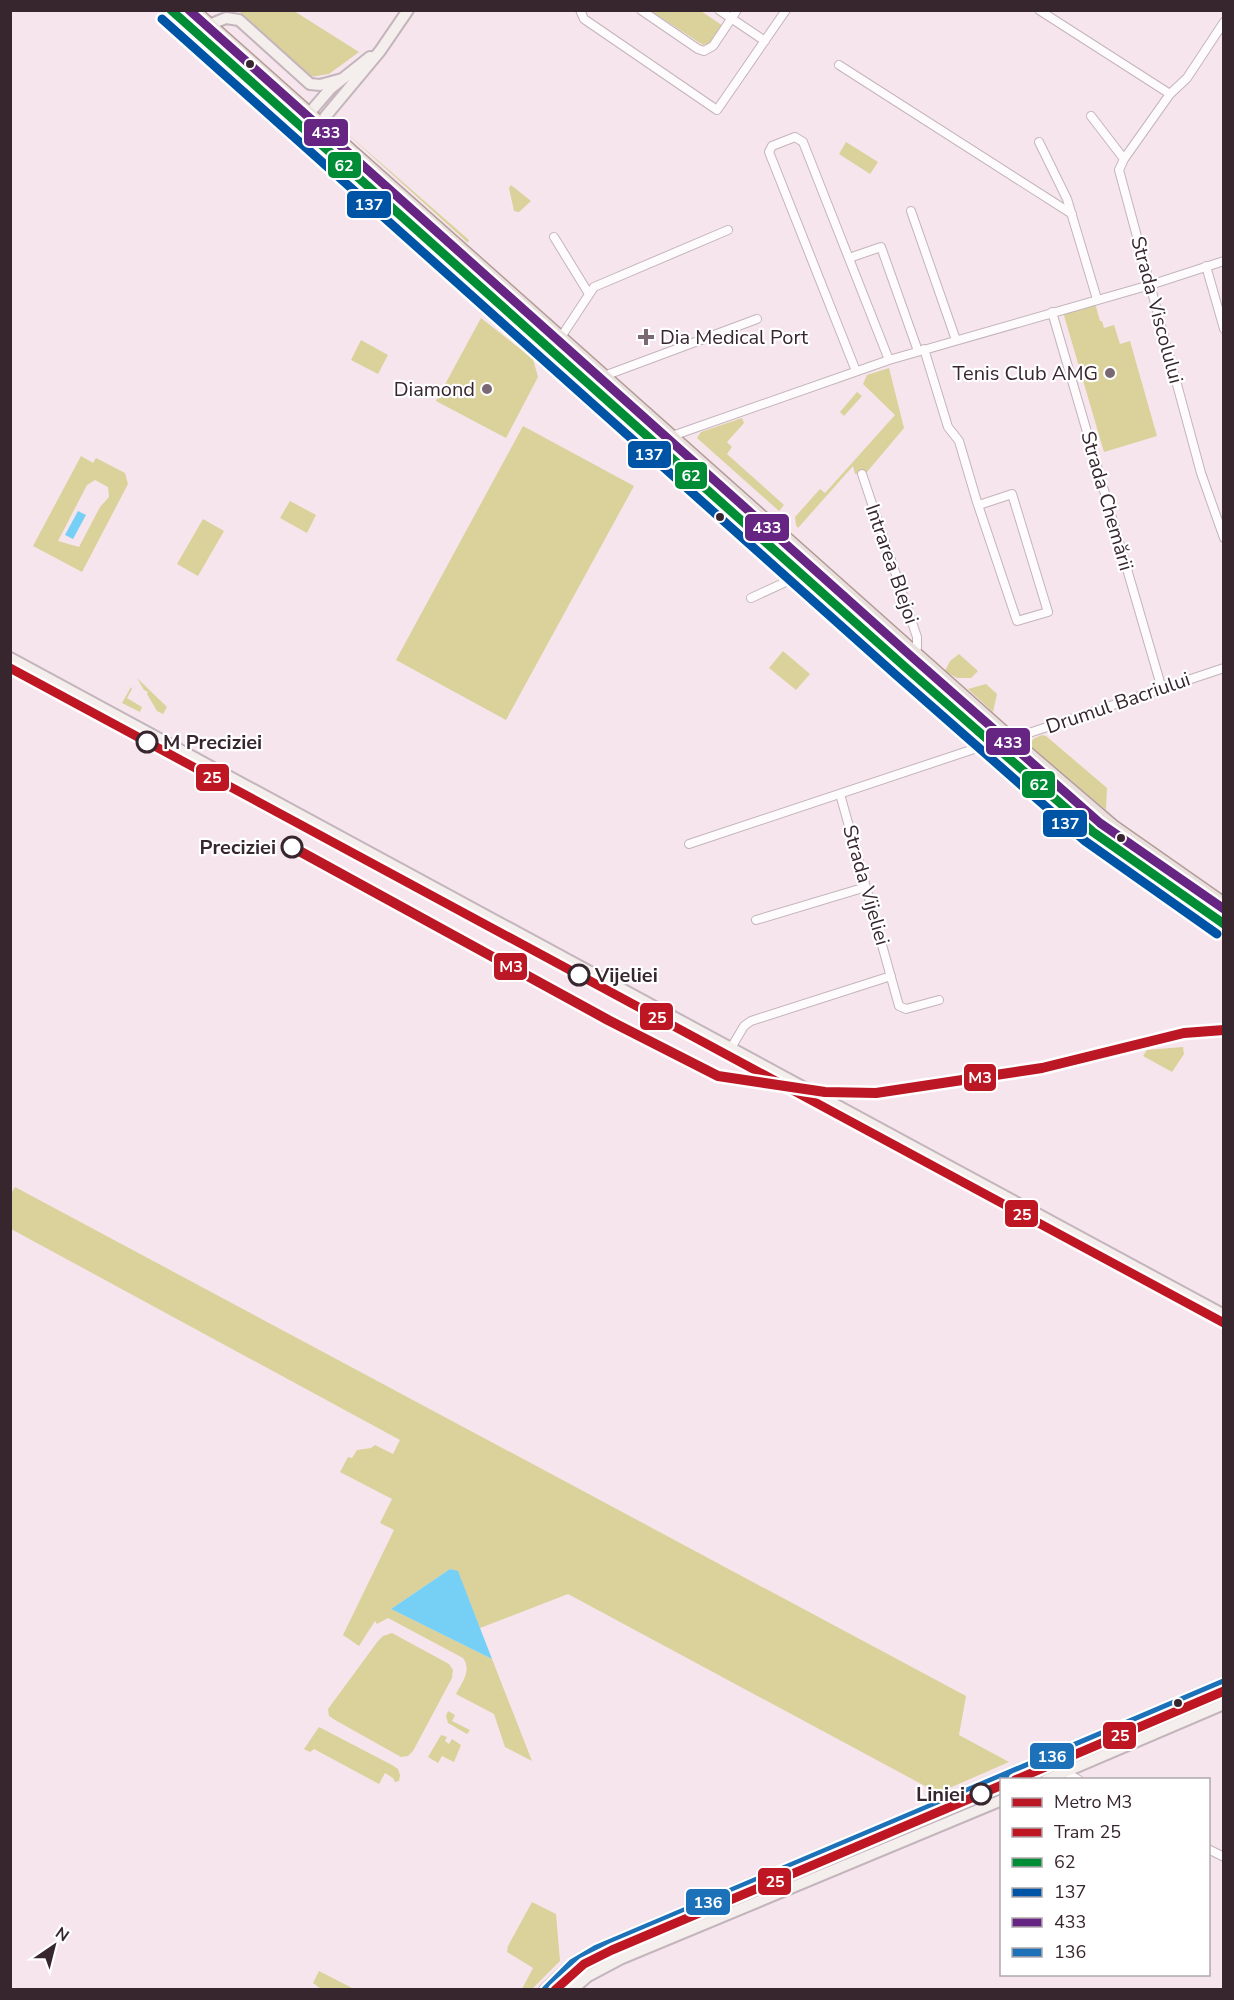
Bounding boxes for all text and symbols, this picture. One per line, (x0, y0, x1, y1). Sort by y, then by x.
unlabelled marker (244, 58, 256, 70)
line badge: 433 (303, 118, 349, 147)
text: 433 (312, 122, 340, 144)
line badge: 62 (327, 151, 362, 179)
text: 62 (334, 155, 354, 177)
line badge: 137 (346, 190, 392, 219)
text: 137 (355, 194, 383, 216)
street label: Strada Viscolului (1124, 233, 1190, 387)
place label: Dia Medical Port (660, 324, 809, 351)
marker: Dia Medical Port (637, 328, 655, 346)
place label: Tenis Club AMG (952, 360, 1098, 387)
marker: Tenis Club AMG (1103, 366, 1117, 380)
place label: Diamond (394, 376, 475, 403)
marker: Diamond (480, 382, 494, 396)
street label: Strada Chemării (1074, 428, 1140, 574)
line badge: 137 (627, 440, 672, 469)
text: 137 (635, 444, 663, 466)
line badge: 62 (674, 461, 708, 490)
text: 62 (681, 465, 701, 487)
street label: Intrarea Blejoi (859, 501, 925, 627)
unlabelled marker (714, 511, 726, 523)
line badge: 433 (744, 513, 790, 542)
text: 433 (753, 517, 781, 539)
street label: Drumul Bacriului (1042, 666, 1194, 740)
line badge: 433 (985, 727, 1031, 756)
place label: M Preciziei (163, 729, 262, 756)
marker: M Preciziei (136, 731, 158, 753)
text: 433 (994, 732, 1022, 754)
line badge: 25 (195, 763, 230, 792)
text: 25 (202, 767, 222, 789)
line badge: 62 (1021, 770, 1056, 799)
text: 62 (1029, 774, 1049, 796)
line badge: 137 (1042, 809, 1088, 838)
text: 137 (1051, 813, 1079, 835)
street label: Strada Vijeliei (836, 822, 896, 948)
unlabelled marker (1115, 832, 1127, 844)
place label: Preciziei (200, 834, 276, 861)
marker: Preciziei (281, 836, 303, 858)
line badge: M3 (493, 952, 528, 981)
text: M3 (499, 956, 523, 978)
place label: Vijeliei (594, 962, 658, 989)
marker: Vijeliei (568, 964, 590, 986)
line badge: 25 (639, 1002, 674, 1031)
text: 25 (647, 1007, 667, 1029)
line badge: M3 (963, 1063, 997, 1092)
text: M3 (968, 1067, 992, 1089)
line badge: 25 (1004, 1199, 1039, 1228)
text: 25 (1012, 1204, 1032, 1226)
unlabelled marker (1172, 1697, 1184, 1709)
line badge: 25 (1102, 1721, 1137, 1750)
text: 25 (1110, 1725, 1130, 1747)
line badge: 136 (1029, 1742, 1075, 1770)
text: 136 (1038, 1746, 1066, 1768)
legend (1000, 1778, 1210, 1976)
place label: Liniei (916, 1781, 965, 1808)
marker: Liniei (970, 1783, 992, 1805)
text: Metro M3 (1054, 1790, 1132, 1814)
text: Tram 25 (1054, 1820, 1121, 1844)
text: 62 (1054, 1850, 1076, 1874)
line badge: 25 (757, 1867, 792, 1896)
text: 25 (765, 1871, 785, 1893)
text: 137 (1054, 1880, 1086, 1904)
line badge: 136 (685, 1888, 731, 1916)
text: 136 (694, 1892, 722, 1914)
text: 433 (1054, 1910, 1086, 1934)
north arrow (24, 1916, 84, 1976)
text: N (51, 1922, 73, 1947)
text: 136 (1054, 1940, 1086, 1964)

